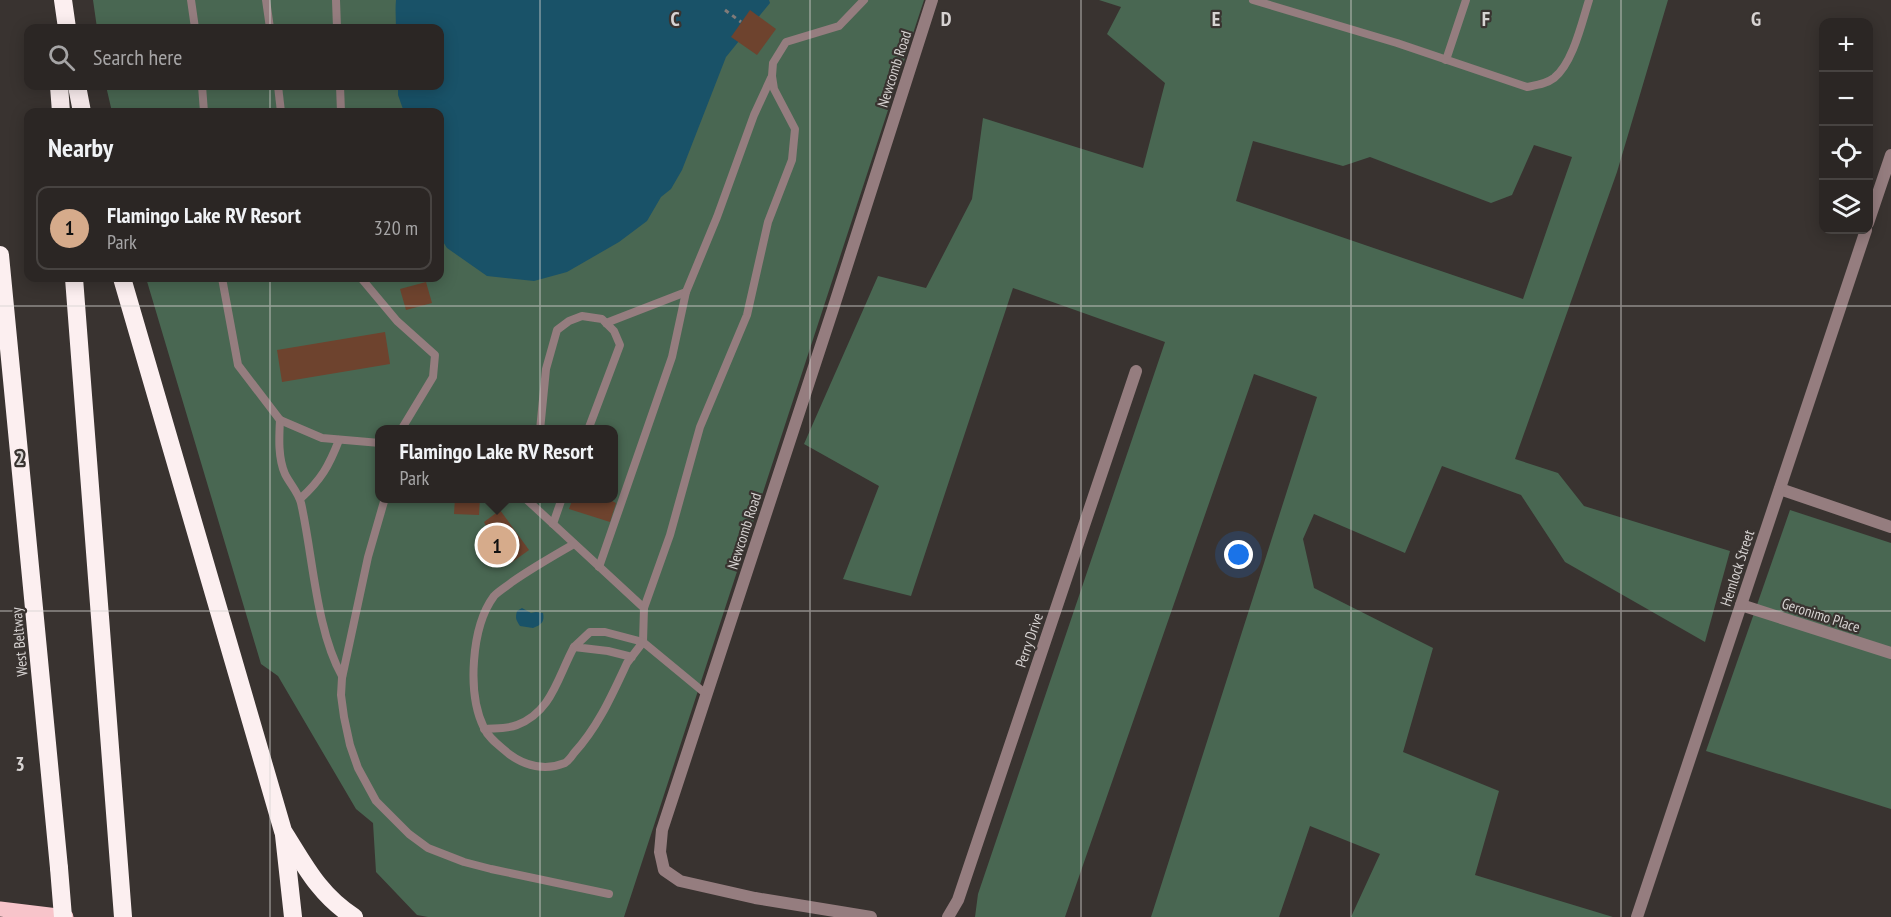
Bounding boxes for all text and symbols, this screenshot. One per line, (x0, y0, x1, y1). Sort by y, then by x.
text: C (670, 6, 680, 32)
text: D (941, 6, 952, 32)
text: E (1212, 6, 1220, 32)
text: F (1482, 6, 1490, 32)
text: G (1751, 6, 1761, 32)
map controls (1819, 18, 1873, 234)
button: + (1819, 18, 1873, 72)
search box (24, 24, 444, 90)
street label: Newcomb Road (873, 28, 915, 110)
icon: search (45, 41, 78, 74)
text: Search here (93, 43, 182, 71)
button: − (1819, 72, 1873, 126)
button: locate (1819, 126, 1873, 180)
text: Nearby (48, 131, 113, 164)
button: layers (1819, 180, 1873, 234)
text: Flamingo Lake RV Resort (107, 201, 301, 229)
text: 1 (65, 215, 74, 241)
text: 320 m (374, 215, 418, 241)
text: Park (107, 229, 137, 255)
popup (375, 425, 618, 503)
text: Flamingo Lake RV Resort (400, 437, 594, 465)
text: 2 (15, 445, 25, 471)
text: Park (400, 465, 429, 491)
street label: Newcomb Road (723, 490, 765, 572)
pin: 1 (478, 522, 516, 568)
street label: Hemlock Street (1716, 527, 1758, 609)
your location (1224, 540, 1253, 569)
street label: Geronimo Place (1780, 593, 1862, 637)
street label: West Beltway (6, 606, 31, 677)
street label: Perry Drive (1011, 610, 1047, 670)
text: 3 (15, 751, 25, 777)

